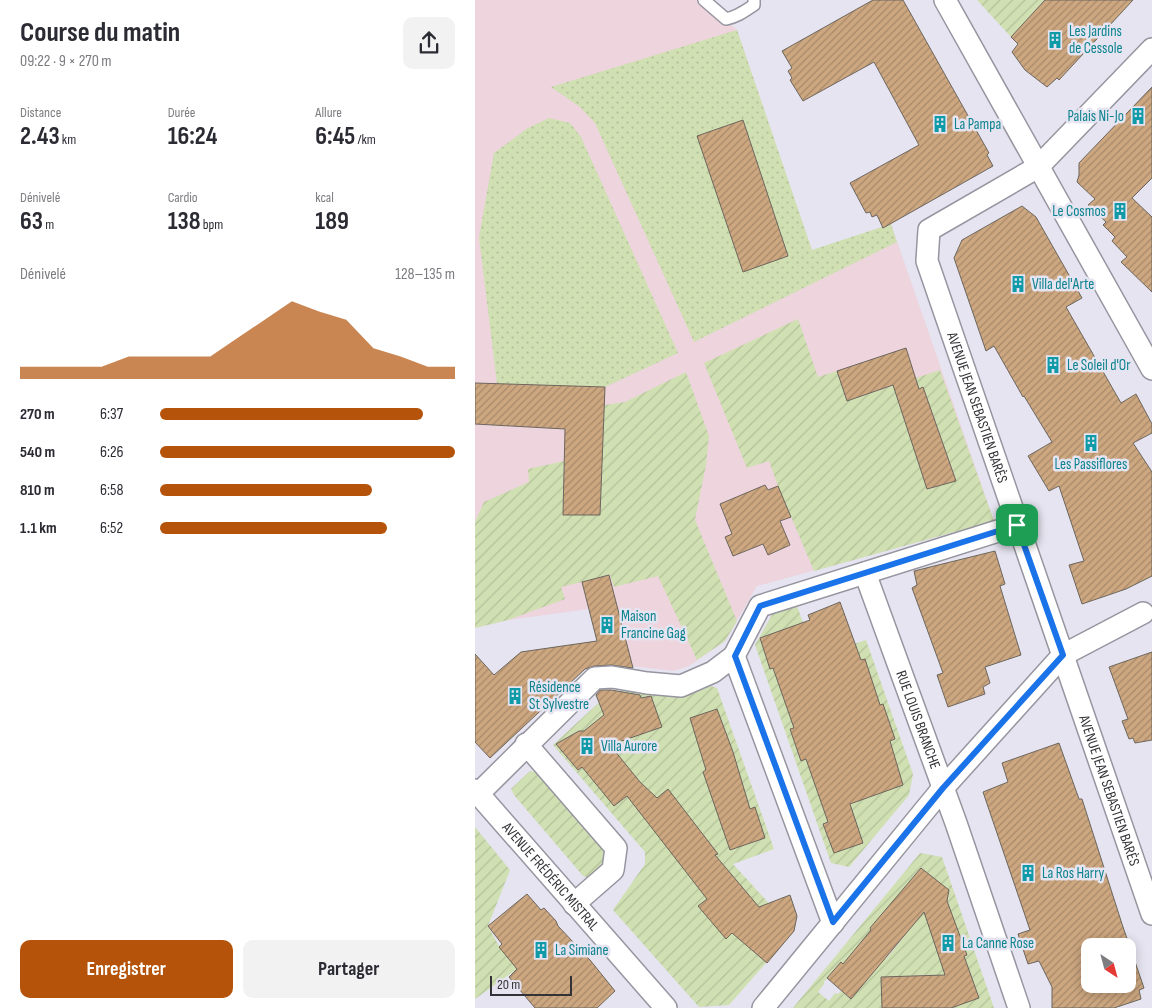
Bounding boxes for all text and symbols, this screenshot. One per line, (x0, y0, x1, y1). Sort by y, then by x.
text: Course du matin (20, 16, 180, 49)
button: share (403, 17, 455, 69)
place label: Les Jardins de Cessole (1069, 22, 1123, 58)
building icon: Les Jardins de Cessole (1045, 30, 1065, 50)
text: 09:22 · 9 × 270 m (20, 52, 112, 71)
text: Distance (20, 104, 61, 121)
text: Durée (168, 104, 195, 121)
text: Allure (315, 104, 342, 121)
building icon: Palais Ni-Jo (1128, 106, 1148, 126)
place label: Palais Ni-Jo (1067, 107, 1124, 126)
building icon: La Pampa (930, 114, 950, 134)
place label: La Pampa (954, 115, 1001, 134)
text: 2.43 (20, 121, 60, 152)
text: 16:24 (168, 121, 217, 152)
text: 6:45 (315, 121, 355, 152)
text: km (60, 131, 76, 148)
text: /km (355, 131, 376, 148)
text: Dénivelé (20, 189, 60, 206)
text: Cardio (168, 189, 198, 206)
text: kcal (315, 189, 334, 206)
building icon: Le Cosmos (1110, 201, 1130, 221)
place label: Le Cosmos (1052, 202, 1106, 221)
text: 63 (20, 206, 43, 237)
text: 138 (168, 206, 200, 237)
text: 189 (315, 206, 349, 237)
text: m (43, 216, 54, 233)
text: bpm (200, 216, 223, 233)
text: Dénivelé (20, 265, 66, 284)
text: 128–135 m (395, 265, 455, 284)
building icon: Villa del'Arte (1008, 274, 1028, 294)
place label: Villa del'Arte (1032, 275, 1094, 294)
street label: AVENUE JEAN SEBASTIEN BARÈS (942, 329, 1012, 485)
building icon: Le Soleil d'Or (1043, 355, 1063, 375)
place label: Le Soleil d'Or (1067, 356, 1131, 375)
text: 270 m (20, 405, 55, 424)
text: 6:37 (100, 405, 123, 424)
building icon: Les Passiflores (1081, 433, 1101, 453)
text: 540 m (20, 443, 55, 462)
text: 6:26 (100, 443, 124, 462)
place label: Les Passiflores (1055, 455, 1127, 474)
text: 810 m (20, 481, 55, 500)
text: 6:58 (100, 481, 123, 500)
pin (996, 504, 1038, 546)
icon: arrive (1003, 511, 1031, 539)
text: 1.1 km (20, 519, 57, 538)
text: 6:52 (100, 519, 123, 538)
place label: Maison Francine Gag (621, 607, 686, 643)
building icon: Maison Francine Gag (597, 615, 617, 635)
street label: RUE LOUIS BRANCHE (892, 668, 945, 771)
place label: Résidence St Sylvestre (529, 678, 589, 714)
building icon: Résidence St Sylvestre (505, 686, 525, 706)
street label: AVENUE JEAN SEBASTIEN BARÈS (1074, 712, 1144, 868)
building icon: Villa Aurore (577, 736, 597, 756)
place label: Villa Aurore (601, 737, 657, 756)
street label: AVENUE FRÉDÉRIC MISTRAL (497, 818, 604, 935)
building icon: La Ros Harry (1018, 863, 1038, 883)
place label: La Ros Harry (1042, 864, 1105, 883)
building icon: La Canne Rose (938, 933, 958, 953)
place label: La Canne Rose (962, 934, 1034, 953)
north arrow (1081, 938, 1136, 992)
map controls (1081, 938, 1136, 993)
button: Enregistrer (20, 940, 233, 998)
button: Partager (243, 940, 455, 998)
building icon: La Simiane (531, 940, 551, 960)
place label: La Simiane (555, 941, 609, 960)
scale bar (490, 973, 573, 996)
text: 20 m (497, 976, 520, 993)

